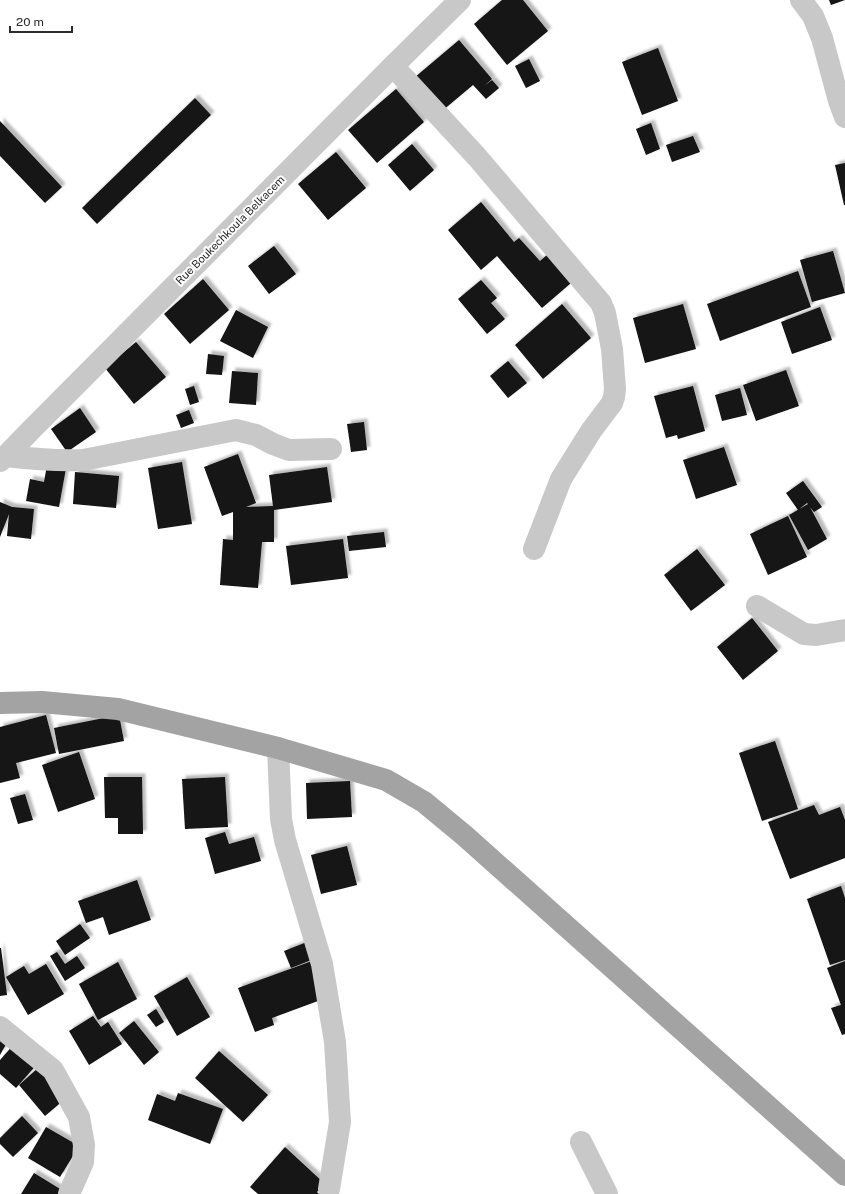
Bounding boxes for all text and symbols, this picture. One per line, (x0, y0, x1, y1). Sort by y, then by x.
scale bar (10, 8, 72, 34)
text: 20 m (16, 15, 44, 29)
street label: Rue Boukechkoula Belkacem (173, 173, 287, 287)

